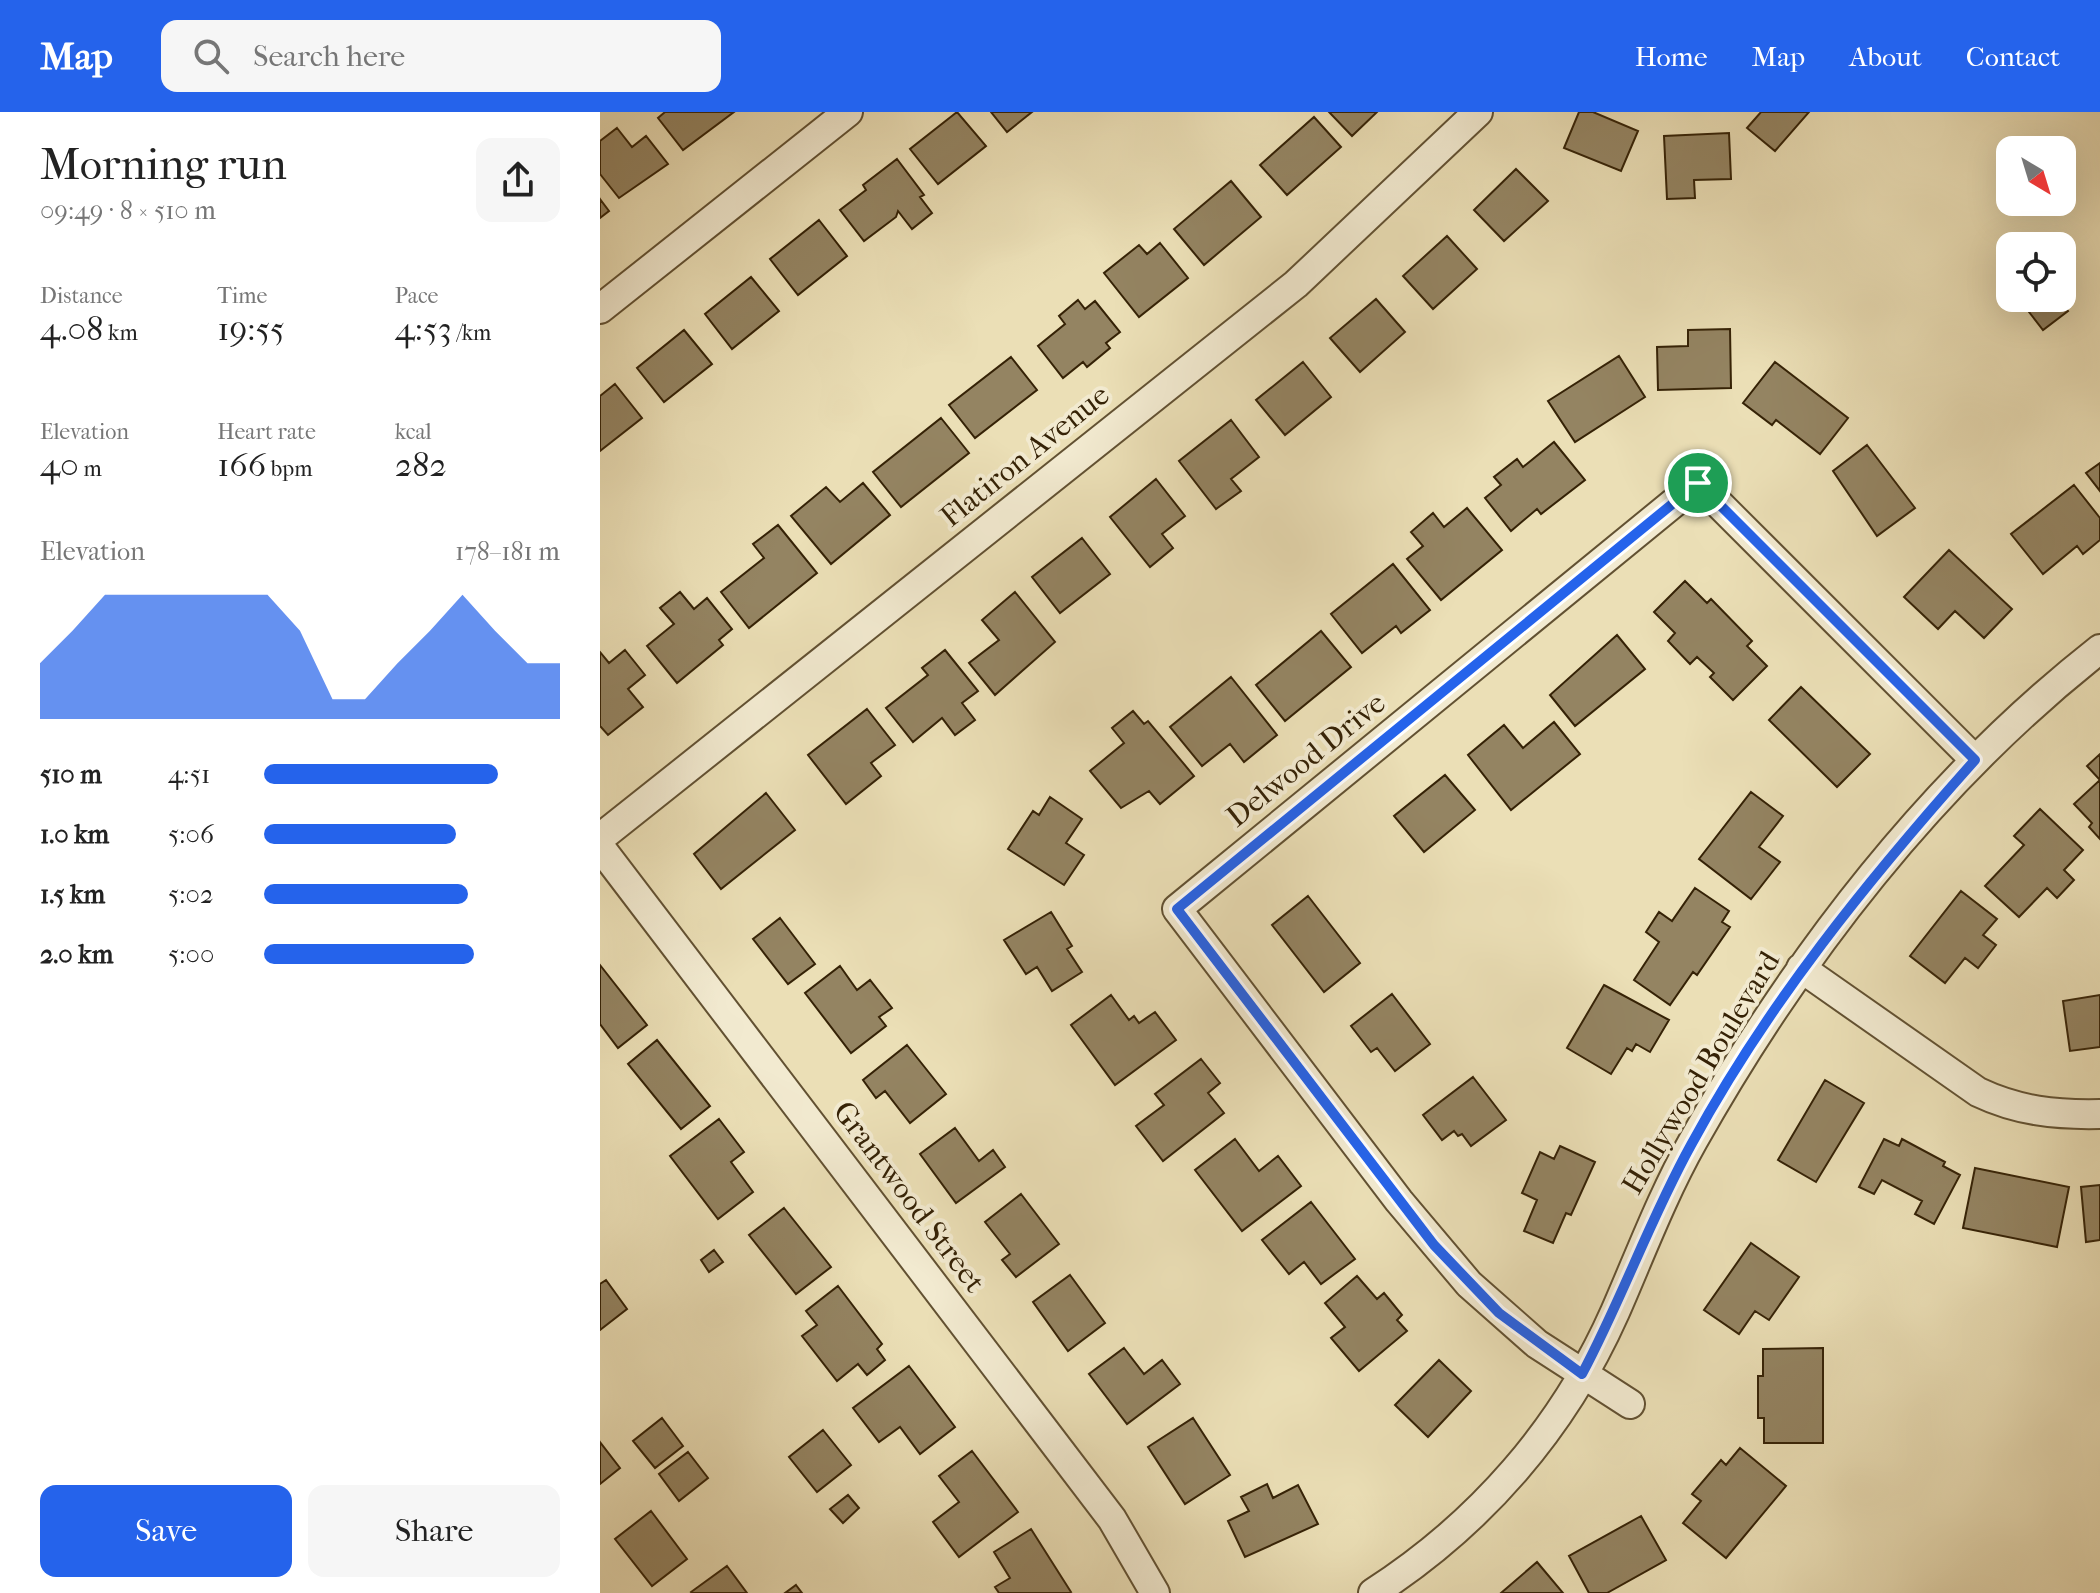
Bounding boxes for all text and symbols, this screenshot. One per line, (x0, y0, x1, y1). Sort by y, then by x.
search box (161, 20, 721, 92)
text: Map (40, 34, 113, 79)
icon: search (189, 34, 233, 78)
text: Search here (253, 39, 405, 74)
text: Home (1635, 40, 1708, 73)
text: Map (1752, 40, 1805, 73)
text: About (1849, 40, 1922, 73)
text: Contact (1966, 40, 2060, 73)
north arrow (1996, 136, 2076, 216)
map controls (1996, 136, 2076, 312)
button: share (476, 138, 560, 222)
text: Morning run (40, 139, 287, 190)
text: 09:49 · 8 × 510 m (40, 195, 216, 226)
button: locate (1996, 232, 2076, 312)
text: Distance (40, 283, 123, 309)
text: Time (217, 283, 267, 309)
text: Pace (395, 283, 438, 309)
text: 4.08 (40, 309, 103, 349)
text: 19:55 (217, 309, 285, 349)
text: 4:53 (395, 309, 452, 349)
text: km (103, 320, 138, 346)
text: /km (452, 320, 491, 346)
street label: Flatiron Avenue (934, 377, 1116, 535)
text: Elevation (40, 419, 129, 445)
text: Heart rate (217, 419, 316, 445)
text: kcal (395, 419, 432, 445)
text: 40 (40, 445, 79, 485)
text: 166 (217, 445, 266, 485)
text: 282 (395, 445, 447, 485)
pin (1664, 449, 1732, 517)
text: m (79, 456, 102, 482)
text: bpm (266, 456, 313, 482)
icon: arrive (1676, 461, 1720, 505)
text: Elevation (40, 536, 145, 567)
text: 178–181 m (455, 536, 560, 567)
street label: Delwood Drive (1220, 685, 1392, 835)
text: 510 m (40, 759, 102, 790)
text: 4:51 (168, 759, 210, 790)
text: 1.0 km (40, 819, 109, 850)
text: 5:06 (168, 819, 214, 850)
text: 1.5 km (40, 879, 105, 910)
text: 5:02 (168, 879, 213, 910)
text: 2.0 km (40, 939, 113, 970)
text: 5:00 (168, 939, 214, 970)
street label: Hollywood Boulevard (1615, 945, 1788, 1201)
street label: Grantwood Street (826, 1095, 992, 1300)
button: Save (40, 1485, 292, 1577)
button: Share (308, 1485, 560, 1577)

